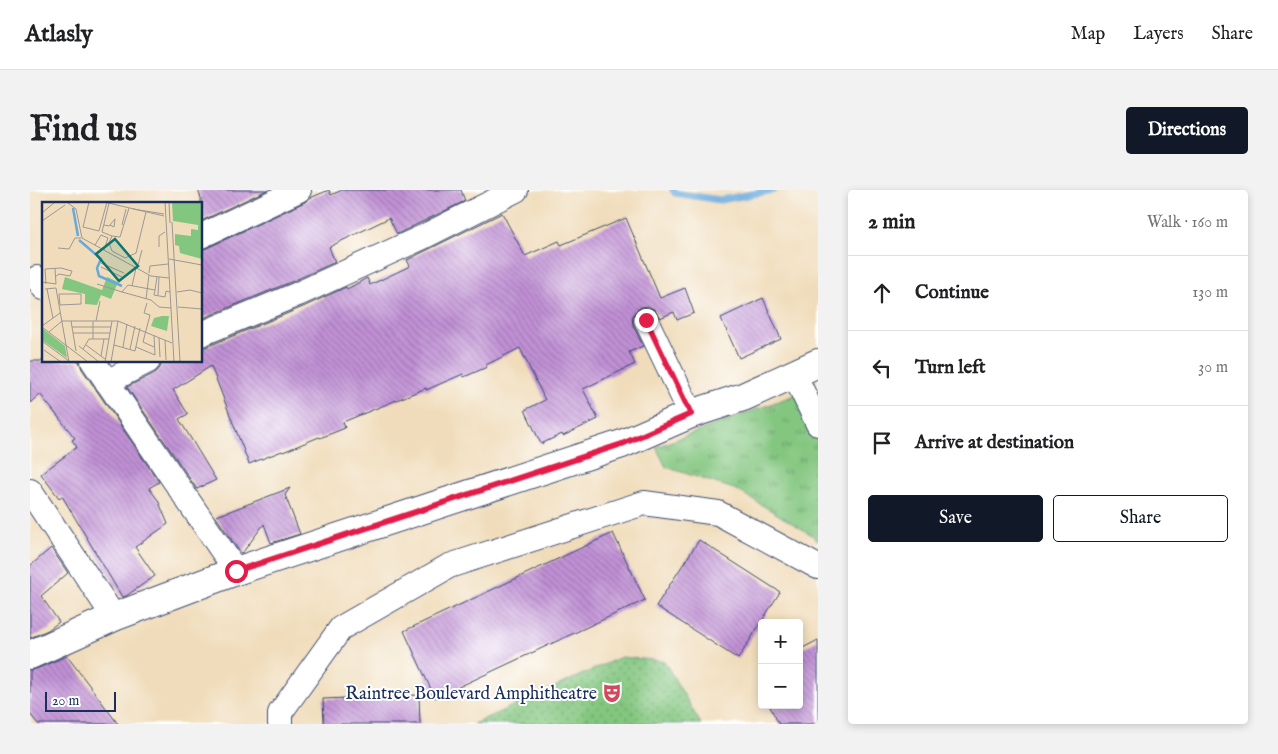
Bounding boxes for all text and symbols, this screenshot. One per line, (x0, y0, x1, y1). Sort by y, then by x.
text: Atlasly (25, 19, 93, 50)
text: Map (1071, 23, 1105, 46)
text: Layers (1133, 23, 1184, 46)
text: Share (1212, 23, 1253, 46)
button: Directions (1126, 107, 1248, 154)
text: Find us (30, 108, 137, 153)
inset map (42, 202, 202, 362)
text: 2 min (868, 209, 915, 236)
text: Walk · 160 m (1147, 213, 1228, 233)
icon: ahead (868, 279, 896, 307)
text: Continue (915, 281, 989, 305)
text: 130 m (1192, 283, 1228, 303)
route end (635, 309, 658, 332)
icon: left (868, 354, 896, 382)
text: Turn left (915, 356, 986, 380)
text: 30 m (1198, 358, 1228, 378)
icon: arrive (868, 429, 896, 457)
text: Arrive at destination (915, 431, 1074, 455)
button: Save (868, 495, 1043, 542)
button: Share (1053, 495, 1228, 542)
route start (225, 560, 248, 583)
map controls (758, 619, 803, 709)
button: + (758, 619, 803, 664)
button: − (758, 664, 803, 709)
theatre icon: Raintree Boulevard Amphitheatre (601, 682, 623, 704)
place label: Raintree Boulevard Amphitheatre (345, 683, 597, 706)
scale bar (45, 689, 116, 712)
text: 20 m (52, 692, 79, 710)

